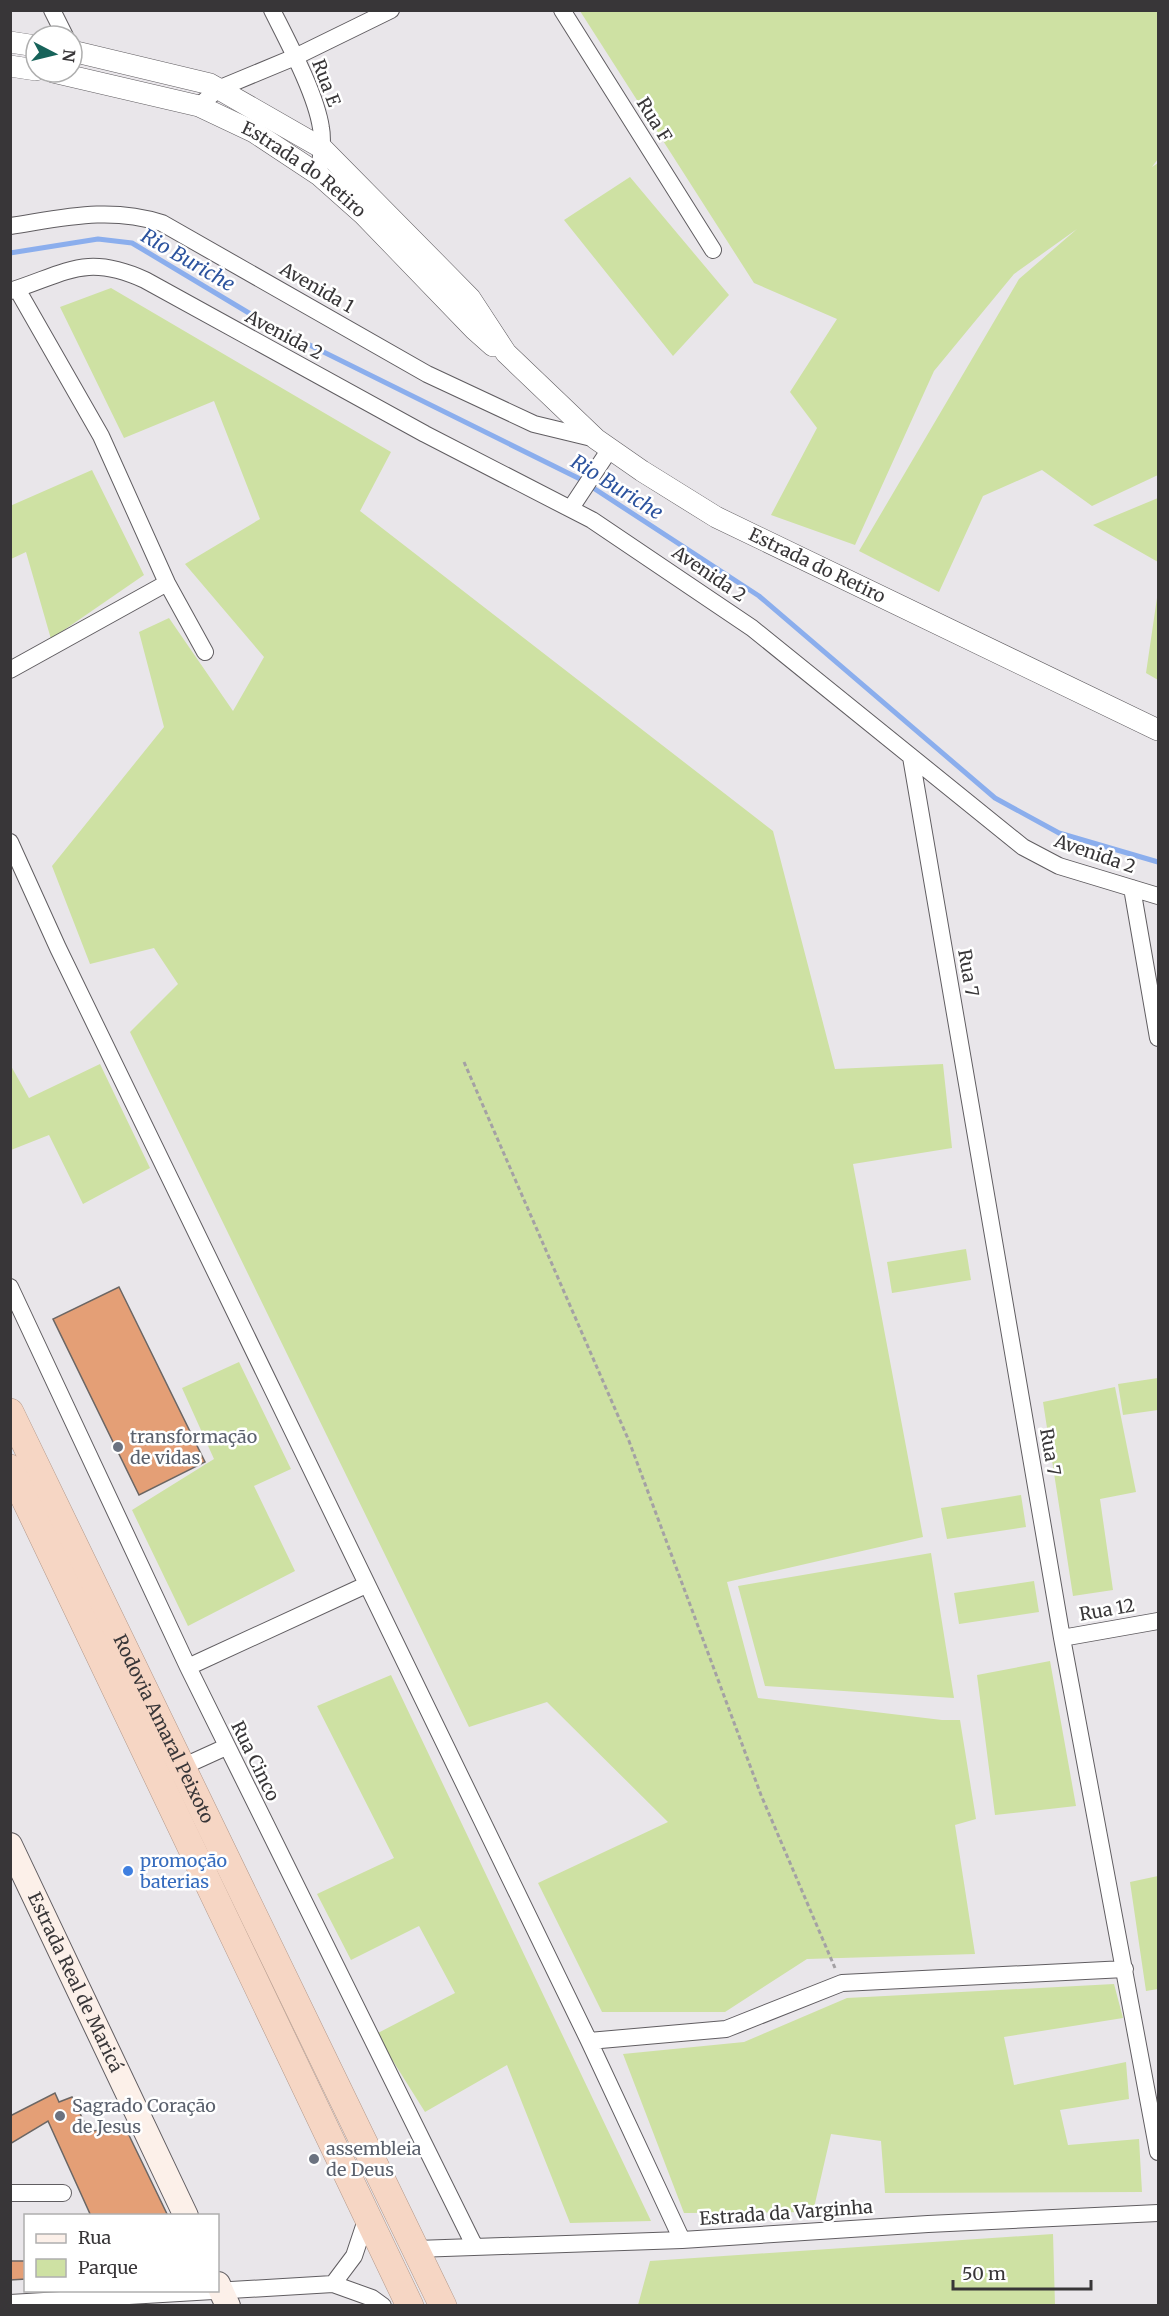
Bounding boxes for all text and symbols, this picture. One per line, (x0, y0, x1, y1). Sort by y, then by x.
north arrow (24, 24, 84, 84)
text: N (58, 48, 80, 64)
street label: Rua E (307, 56, 346, 110)
street label: Rua F (632, 93, 677, 146)
street label: Estrada do Retiro (238, 116, 371, 222)
water label: Rio Buriche (137, 223, 239, 296)
street label: Avenida 1 (275, 257, 358, 318)
street label: Avenida 2 (241, 304, 327, 365)
water label: Rio Buriche (567, 448, 668, 525)
street label: Estrada do Retiro (745, 522, 889, 608)
street label: Avenida 2 (667, 540, 751, 607)
street label: Avenida 2 (1051, 829, 1139, 878)
street label: Rua 7 (953, 947, 984, 998)
place label: transformação de vidas (130, 1425, 257, 1469)
street label: Rua 7 (1035, 1426, 1066, 1477)
marker: transformação de vidas (111, 1440, 125, 1454)
street label: Rua 12 (1077, 1593, 1137, 1626)
street label: Rodovia Amaral Peixoto (108, 1630, 219, 1827)
street label: Rua Cinco (226, 1717, 285, 1805)
place label: promoção baterias (139, 1849, 227, 1893)
marker: promoção baterias (121, 1864, 135, 1878)
street label: Estrada Real de Maricá (23, 1888, 128, 2076)
place label: Sagrado Coração de Jesus (72, 2094, 216, 2138)
marker: Sagrado Coração de Jesus (53, 2109, 67, 2123)
place label: assembleia de Deus (326, 2137, 422, 2181)
marker: assembleia de Deus (307, 2152, 321, 2166)
street label: Estrada da Varginha (698, 2195, 874, 2230)
legend (24, 2214, 219, 2292)
text: Rua (78, 2226, 112, 2249)
scale bar (953, 2253, 1091, 2291)
text: Parque (78, 2256, 138, 2279)
text: 50 m (962, 2262, 1006, 2285)

